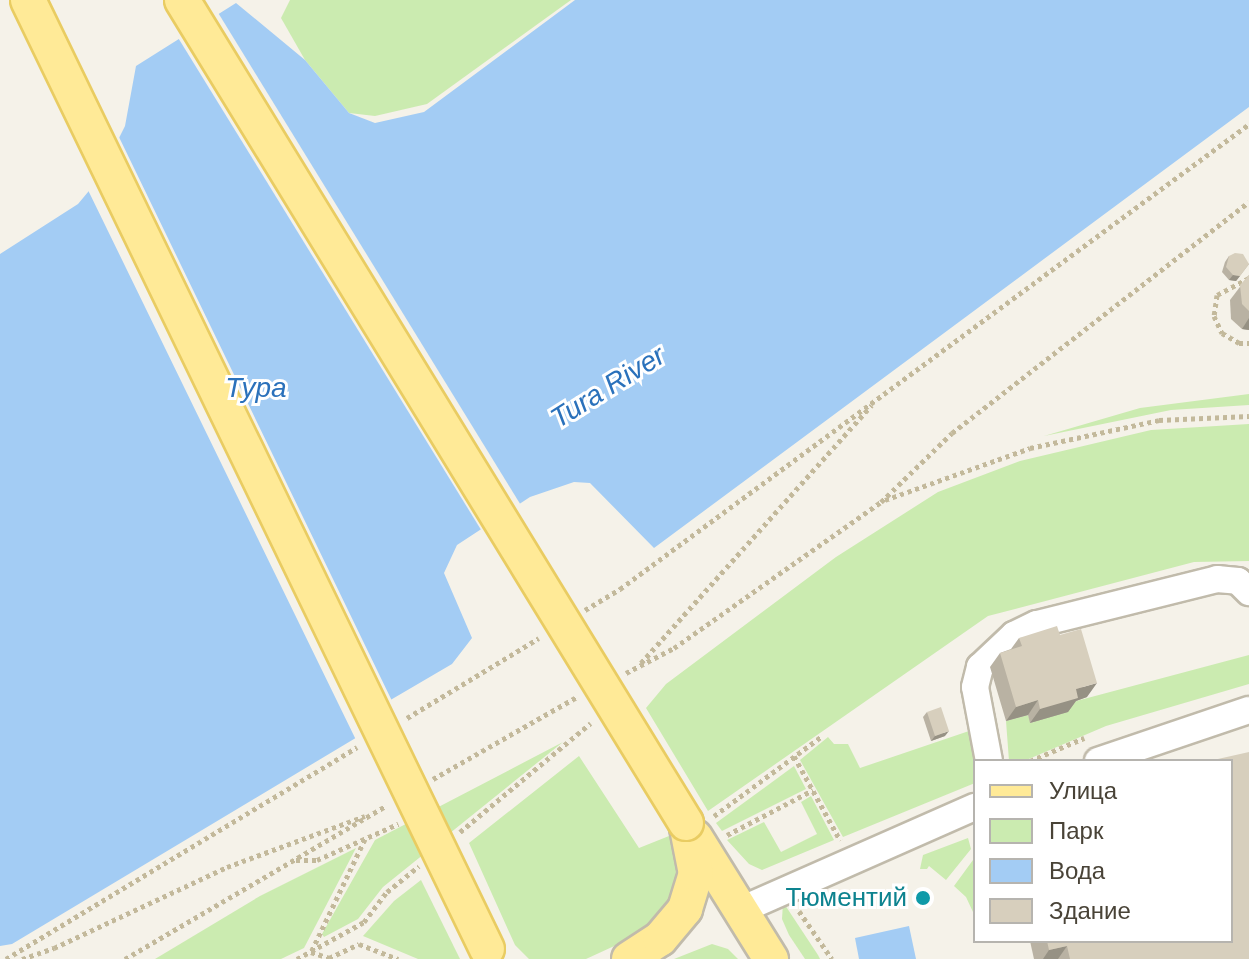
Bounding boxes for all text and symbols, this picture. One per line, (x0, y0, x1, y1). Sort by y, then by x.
water label: Tura River (545, 339, 671, 435)
water label: Тура (225, 371, 287, 405)
legend (973, 759, 1233, 943)
text: Улица (1049, 777, 1117, 804)
text: Парк (1049, 817, 1103, 844)
text: Вода (1049, 857, 1105, 884)
place label: Тюментий (785, 882, 907, 914)
marker: Тюментий (914, 889, 932, 907)
text: Здание (1049, 897, 1131, 924)

